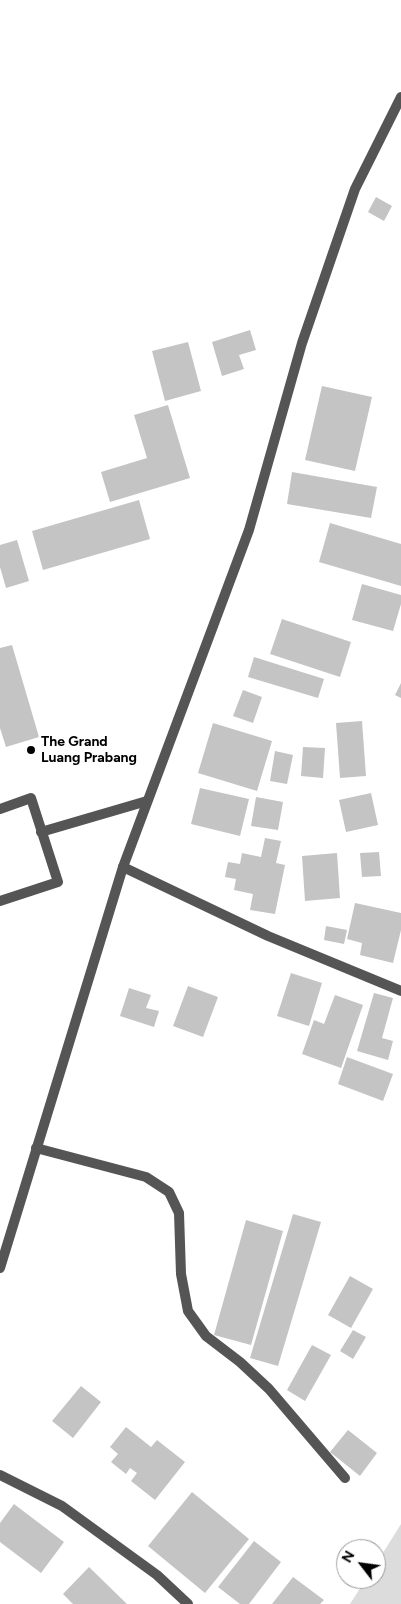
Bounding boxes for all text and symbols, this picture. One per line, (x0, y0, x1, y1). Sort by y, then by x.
place label: The Grand Luang Prabang (41, 734, 137, 766)
marker: The Grand Luang Prabang (25, 744, 37, 756)
north arrow (336, 1539, 386, 1589)
text: N (338, 1548, 359, 1566)

